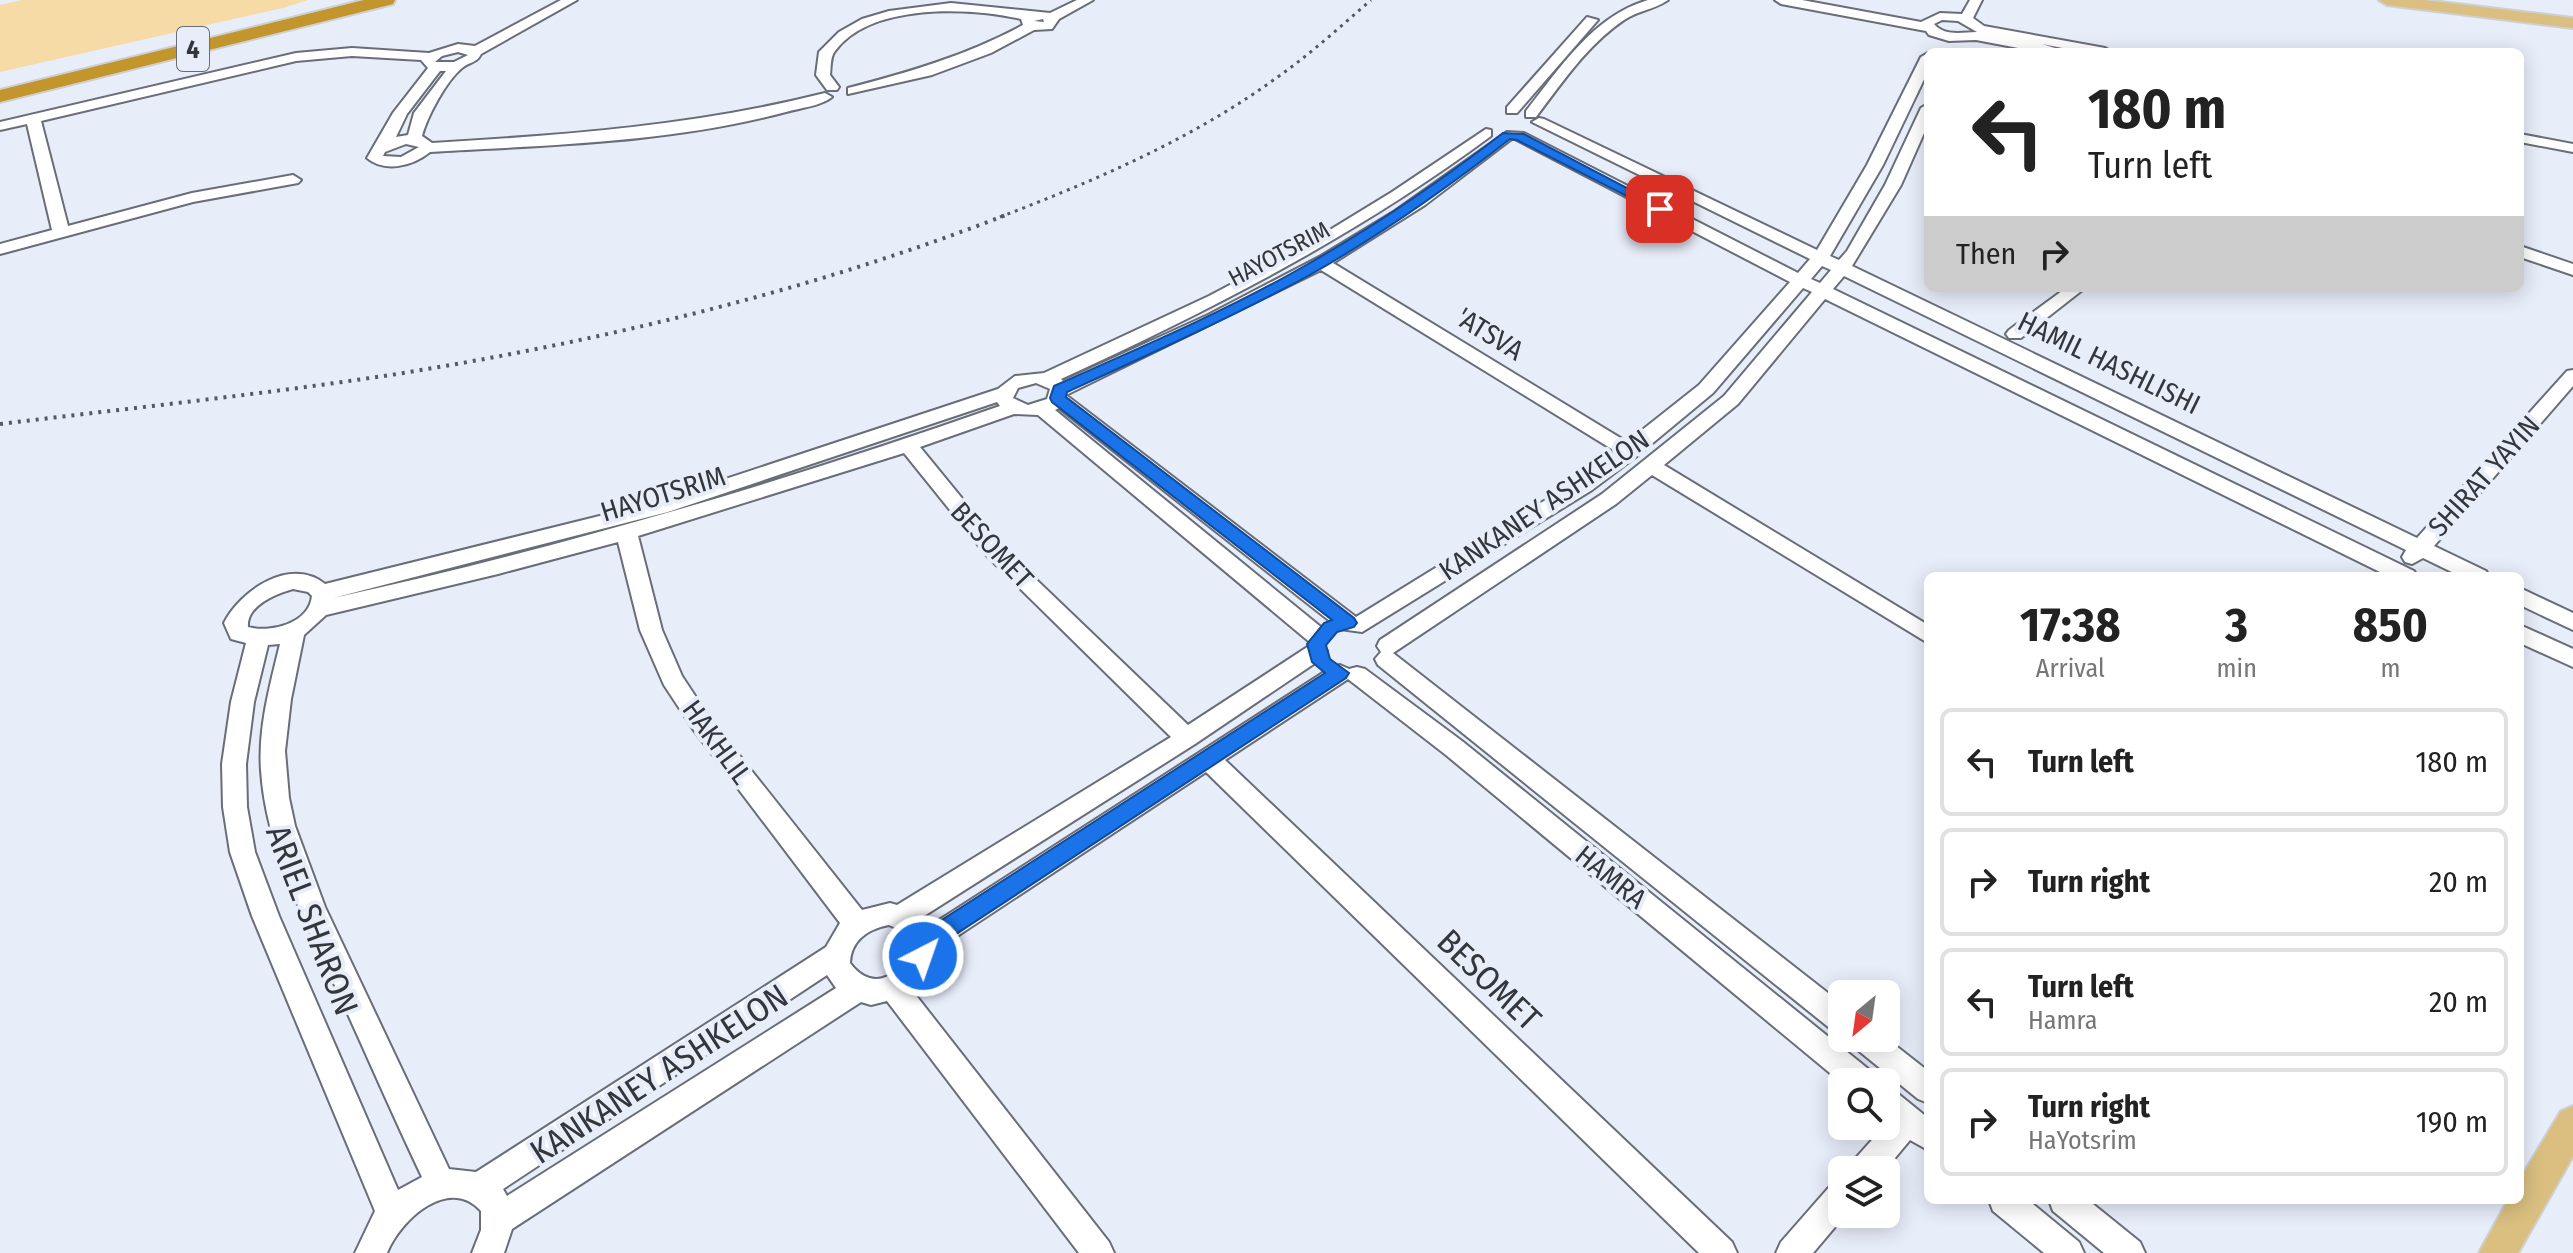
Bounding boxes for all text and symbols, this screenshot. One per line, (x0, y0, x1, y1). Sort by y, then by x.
road number: 4 (177, 27, 209, 71)
text: 180 m (2088, 76, 2226, 143)
icon: left (1956, 80, 2060, 184)
text: Turn left (2088, 144, 2212, 188)
pin (1626, 175, 1694, 243)
icon: arrive (1638, 187, 1682, 231)
street label: HAYOTSRIM (1224, 216, 1334, 292)
icon: right (2032, 232, 2076, 276)
text: Then (1956, 236, 2016, 272)
street label: 'ATSVA (1451, 301, 1530, 367)
street label: HAMIL HASHLISHI (2013, 305, 2205, 421)
street label: SHIRAT YAYIN (2421, 409, 2547, 543)
street label: KANKANEY ASHKELON (1433, 423, 1655, 587)
street label: HAYOTSRIM (597, 459, 729, 529)
street label: BESOMET (944, 495, 1040, 595)
text: 17:38 (2020, 596, 2121, 654)
text: 3 (2225, 596, 2248, 654)
text: 850 (2353, 596, 2428, 654)
text: Arrival (2036, 653, 2105, 684)
text: min (2217, 653, 2257, 684)
text: m (2380, 653, 2400, 684)
street label: HAKHLIL (676, 694, 759, 791)
icon: left (1960, 740, 2004, 784)
text: Turn left (2028, 744, 2134, 780)
text: 180 m (2416, 744, 2488, 780)
street label: ARIEL SHARON (257, 819, 367, 1021)
street label: HAMRA (1569, 839, 1653, 916)
icon: right (1960, 860, 2004, 904)
text: Turn right (2028, 864, 2150, 900)
text: 20 m (2429, 864, 2488, 900)
position arrow (881, 914, 965, 998)
street label: BESOMET (1429, 921, 1549, 1039)
text: Turn left (2028, 969, 2134, 1005)
street label: KANKANEY ASHKELON (523, 976, 795, 1172)
north arrow (1828, 980, 1900, 1052)
map controls (1828, 980, 1900, 1228)
icon: left (1960, 980, 2004, 1024)
text: 20 m (2429, 984, 2488, 1020)
text: Hamra (2028, 1005, 2098, 1036)
button: search (1828, 1068, 1900, 1140)
text: Turn right (2028, 1089, 2150, 1125)
icon: right (1960, 1100, 2004, 1144)
text: 190 m (2416, 1104, 2488, 1140)
text: HaYotsrim (2028, 1125, 2137, 1156)
button: layers (1828, 1156, 1900, 1228)

